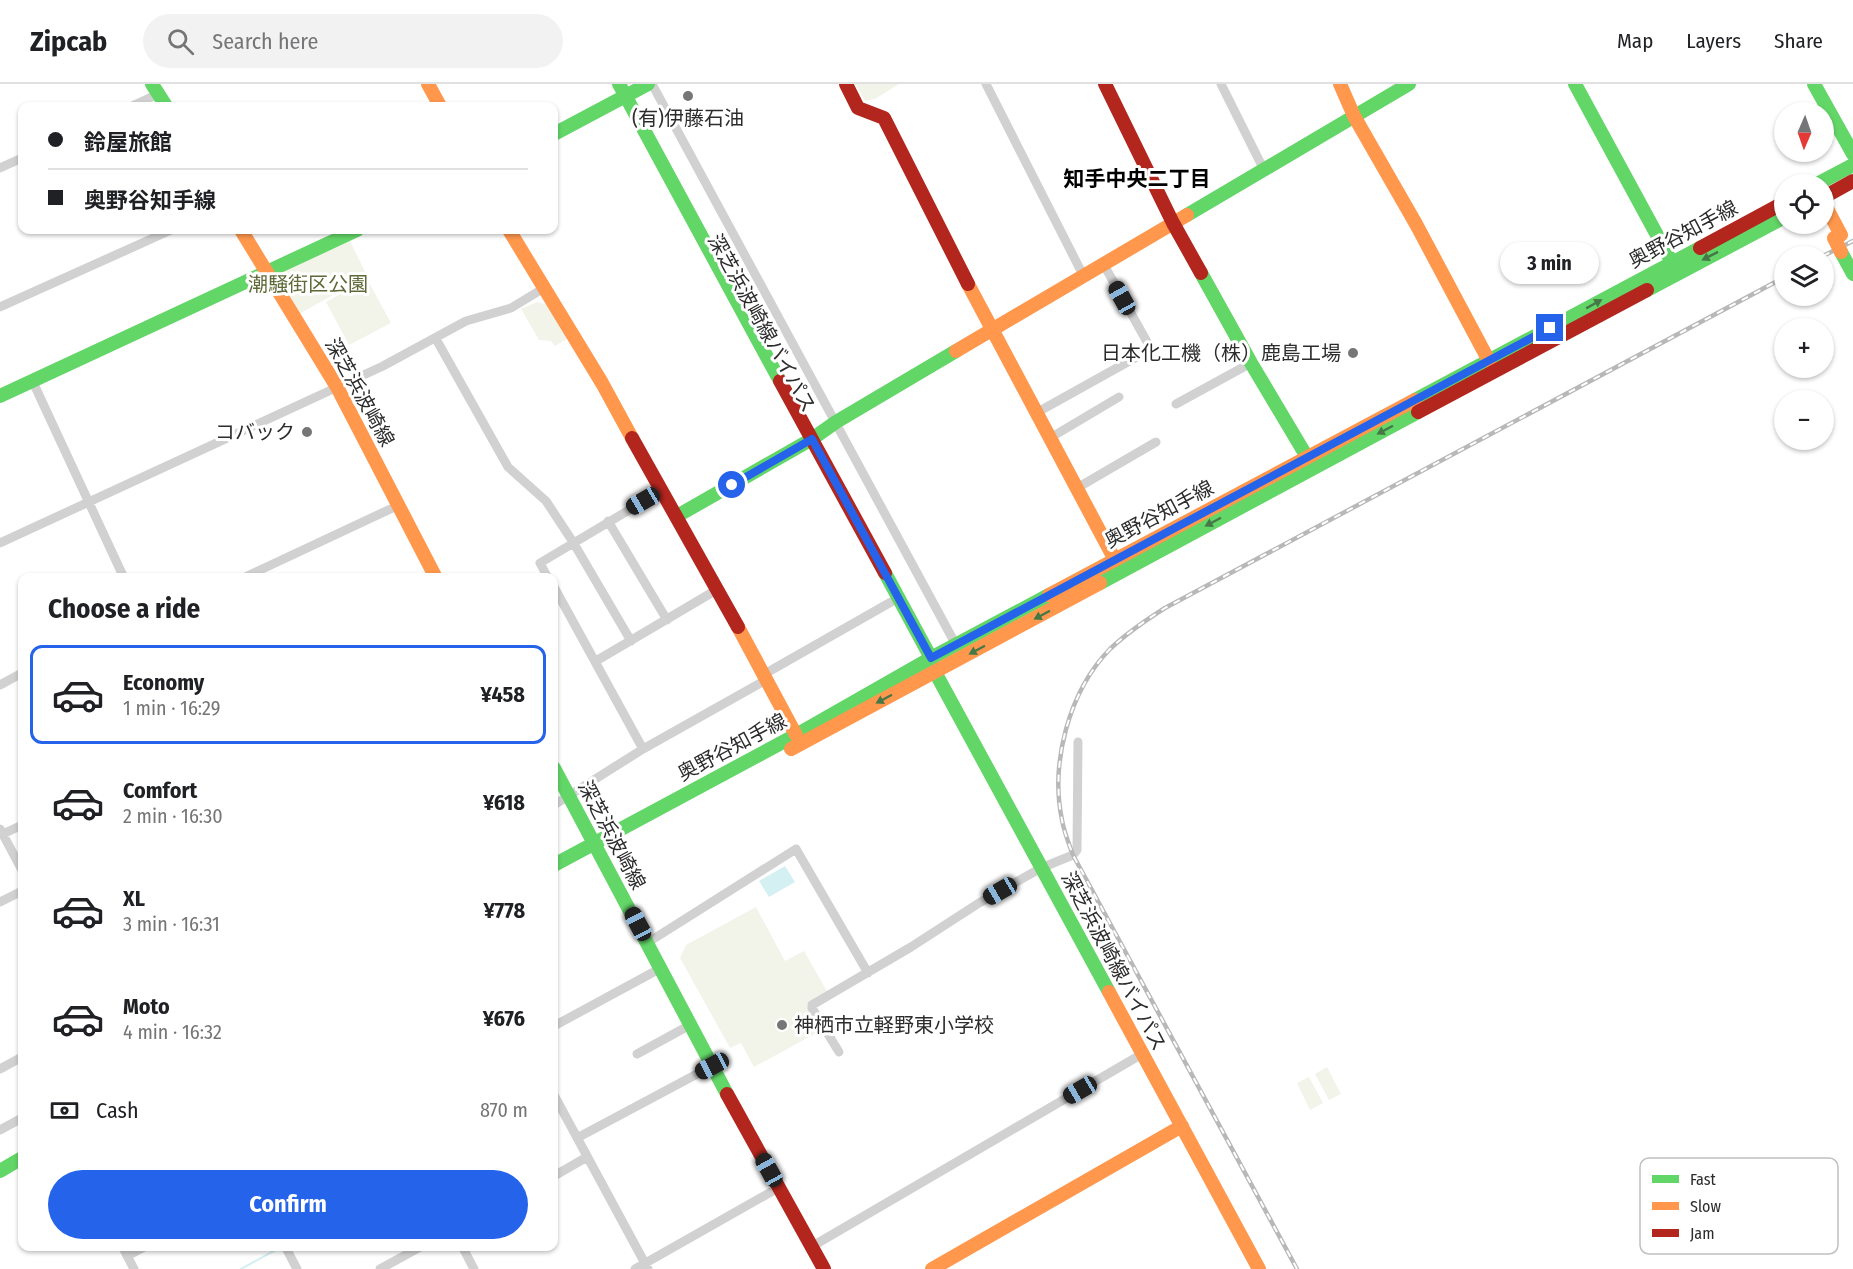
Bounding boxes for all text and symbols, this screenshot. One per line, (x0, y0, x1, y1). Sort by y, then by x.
search box (143, 14, 563, 68)
text: Zipcab (30, 25, 107, 58)
icon: search (164, 25, 197, 58)
text: Search here (212, 28, 318, 55)
text: Map (1617, 28, 1653, 54)
text: Layers (1686, 28, 1741, 54)
text: Share (1774, 28, 1823, 54)
marker: (有)伊藤石油 (681, 89, 695, 103)
north arrow (1774, 102, 1834, 162)
map controls (1774, 102, 1834, 450)
place label: (有)伊藤石油 (632, 106, 744, 130)
text: 鈴屋旅館 (84, 129, 172, 156)
district label: 知手中央二丁目 (1064, 166, 1211, 192)
button: locate (1774, 174, 1834, 234)
text: 奥野谷知手線 (84, 187, 216, 214)
street label: 奥野谷知手線 (1624, 195, 1742, 273)
street label: 深芝浜波崎線バイパス (703, 230, 821, 416)
callout: 3 min (1500, 241, 1600, 283)
button: layers (1774, 246, 1834, 306)
text: 3 min (1527, 251, 1572, 275)
one-way arrow (1702, 251, 1719, 261)
park label: 潮騒街区公園 (248, 272, 368, 296)
car (1105, 278, 1139, 318)
one-way arrow (1586, 299, 1603, 309)
route end (1536, 314, 1563, 341)
button: + (1774, 318, 1834, 378)
street label: 深芝浜波崎線 (320, 334, 400, 450)
place label: 日本化工機（株）鹿島工場 (1101, 341, 1341, 365)
marker: 日本化工機（株）鹿島工場 (1346, 346, 1360, 360)
button: − (1774, 390, 1834, 450)
place label: コバック (215, 420, 295, 444)
marker: コバック (300, 425, 314, 439)
one-way arrow (1376, 425, 1393, 435)
route start (718, 471, 745, 498)
street label: 奥野谷知手線 (1100, 475, 1218, 553)
car (623, 484, 663, 518)
one-way arrow (1205, 517, 1222, 527)
text: Choose a ride (48, 593, 200, 625)
one-way arrow (1033, 610, 1050, 620)
one-way arrow (968, 645, 985, 655)
icon: car (51, 668, 105, 722)
text: Economy (123, 669, 204, 696)
text: ¥458 (481, 681, 525, 708)
one-way arrow (875, 694, 892, 704)
text: 1 min · 16:29 (123, 696, 220, 720)
street label: 奥野谷知手線 (673, 708, 791, 786)
icon: car (51, 776, 105, 830)
street label: 深芝浜波崎線 (573, 776, 651, 894)
text: Comfort (123, 777, 197, 804)
text: ¥618 (483, 789, 525, 816)
text: 2 min · 16:30 (123, 804, 223, 828)
street label: 深芝浜波崎線バイパス (1057, 867, 1171, 1055)
car (980, 874, 1020, 908)
icon: car (51, 884, 105, 938)
text: XL (123, 885, 145, 912)
text: ¥778 (484, 897, 525, 924)
car (622, 904, 654, 944)
text: 3 min · 16:31 (123, 912, 220, 936)
icon: car (51, 992, 105, 1046)
text: Moto (123, 993, 170, 1020)
text: ¥676 (483, 1005, 525, 1032)
place label: 神栖市立軽野東小学校 (794, 1013, 994, 1037)
marker: 神栖市立軽野東小学校 (775, 1018, 789, 1032)
text: 4 min · 16:32 (123, 1020, 222, 1044)
car (692, 1050, 732, 1082)
car (1060, 1073, 1100, 1107)
icon: cash (48, 1094, 81, 1127)
text: Cash (96, 1097, 139, 1124)
text: 870 m (480, 1098, 528, 1122)
car (752, 1150, 786, 1190)
legend (1640, 1158, 1838, 1254)
button: Confirm (48, 1170, 528, 1239)
text: Fast (1690, 1170, 1717, 1189)
text: Slow (1690, 1197, 1721, 1216)
text: Jam (1690, 1224, 1715, 1243)

